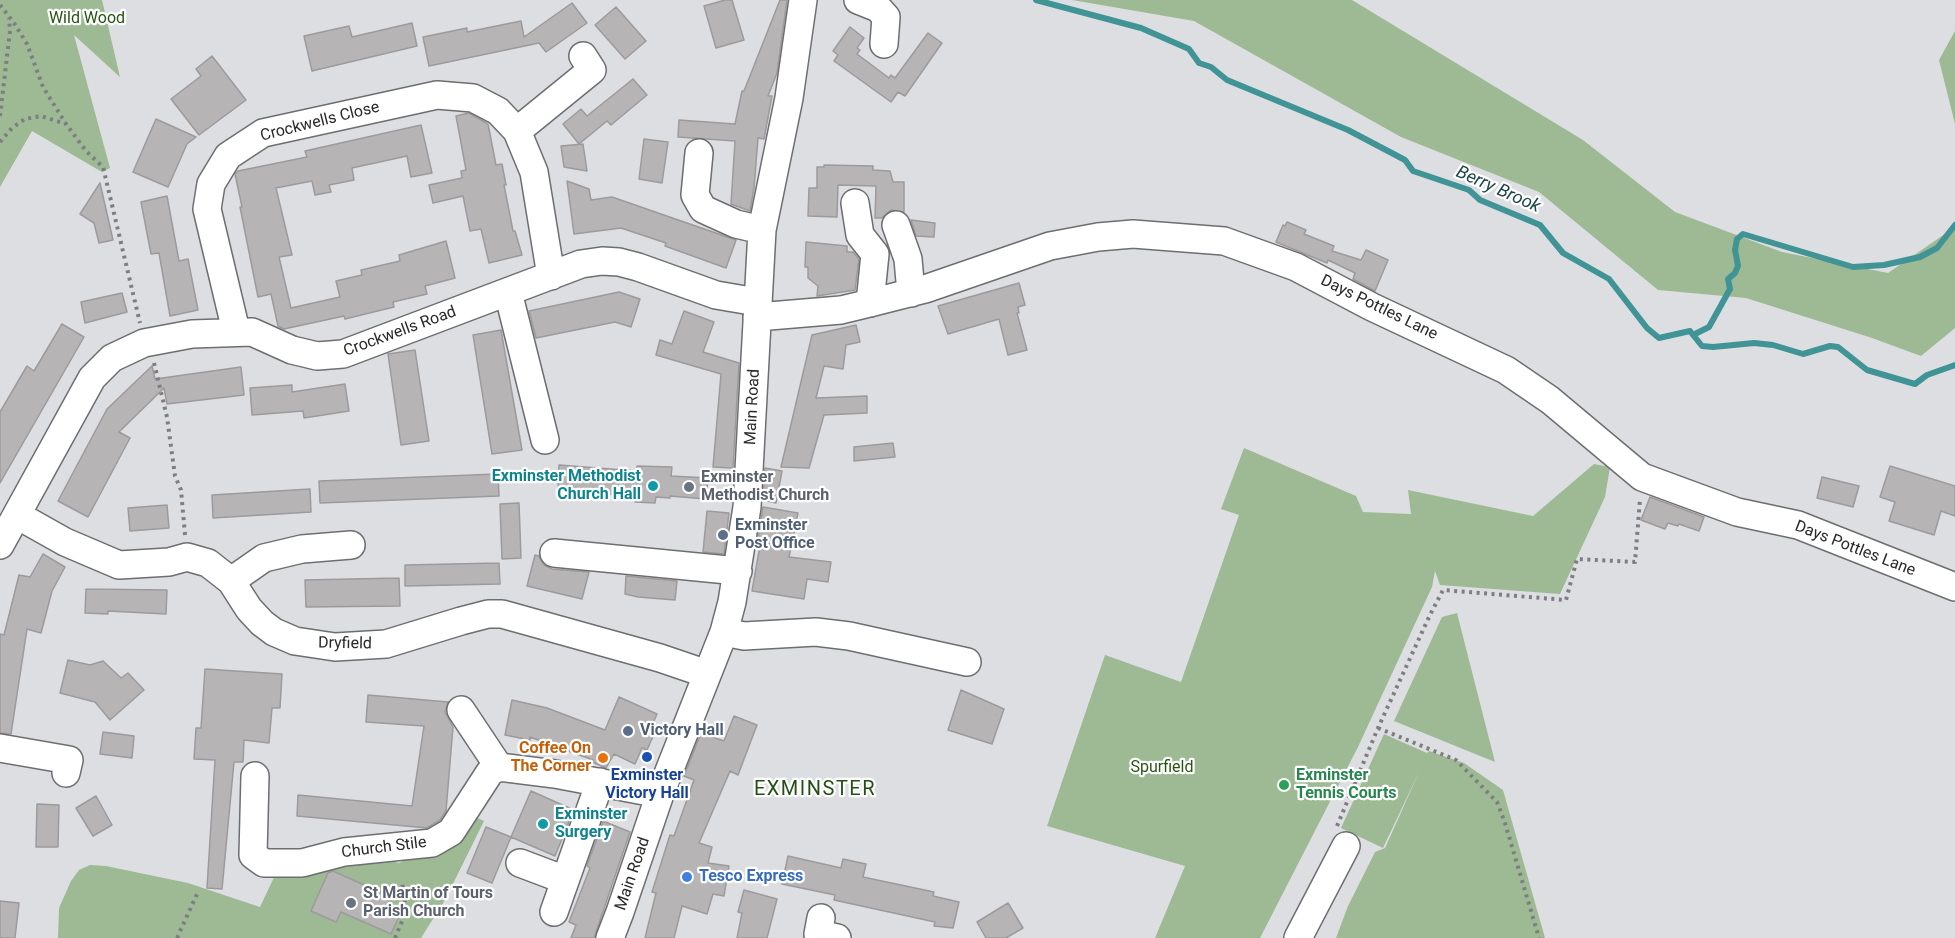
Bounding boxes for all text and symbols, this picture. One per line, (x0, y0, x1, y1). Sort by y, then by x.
park label: Wild Wood (49, 9, 125, 29)
street label: Crockwells Close (259, 98, 381, 146)
water label: Berry Brook (1452, 162, 1544, 218)
street label: Days Pottles Lane (1317, 271, 1441, 345)
street label: Crockwells Road (341, 303, 459, 361)
street label: Main Road (741, 369, 765, 445)
place label: Exminster Methodist Church Hall (492, 467, 641, 505)
place label: Exminster Methodist Church (701, 468, 829, 506)
marker: Exminster Methodist Church Hall (646, 479, 660, 493)
marker: Exminster Methodist Church (682, 480, 696, 494)
place label: Exminster Post Office (735, 516, 815, 554)
street label: Days Pottles Lane (1792, 517, 1918, 581)
marker: Exminster Post Office (716, 528, 730, 542)
street label: Dryfield (318, 634, 372, 654)
place label: Victory Hall (640, 721, 724, 741)
marker: Victory Hall (621, 724, 635, 738)
place label: Coffee On The Corner (511, 739, 591, 777)
marker: Exminster Victory Hall (640, 750, 654, 764)
marker: Coffee On The Corner (596, 751, 610, 765)
park label: Spurfield (1131, 758, 1193, 778)
place label: Exminster Victory Hall (605, 766, 689, 804)
place label: Exminster Tennis Courts (1296, 766, 1397, 804)
district label: EXMINSTER (754, 778, 876, 802)
marker: Exminster Tennis Courts (1277, 778, 1291, 792)
place label: Exminster Surgery (555, 805, 627, 843)
marker: Exminster Surgery (536, 817, 550, 831)
street label: Church Stile (340, 833, 428, 863)
street label: Main Road (612, 835, 654, 913)
place label: Tesco Express (699, 867, 803, 887)
marker: Tesco Express (680, 870, 694, 884)
place label: St Martin of Tours Parish Church (363, 884, 493, 922)
marker: St Martin of Tours Parish Church (344, 896, 358, 910)

